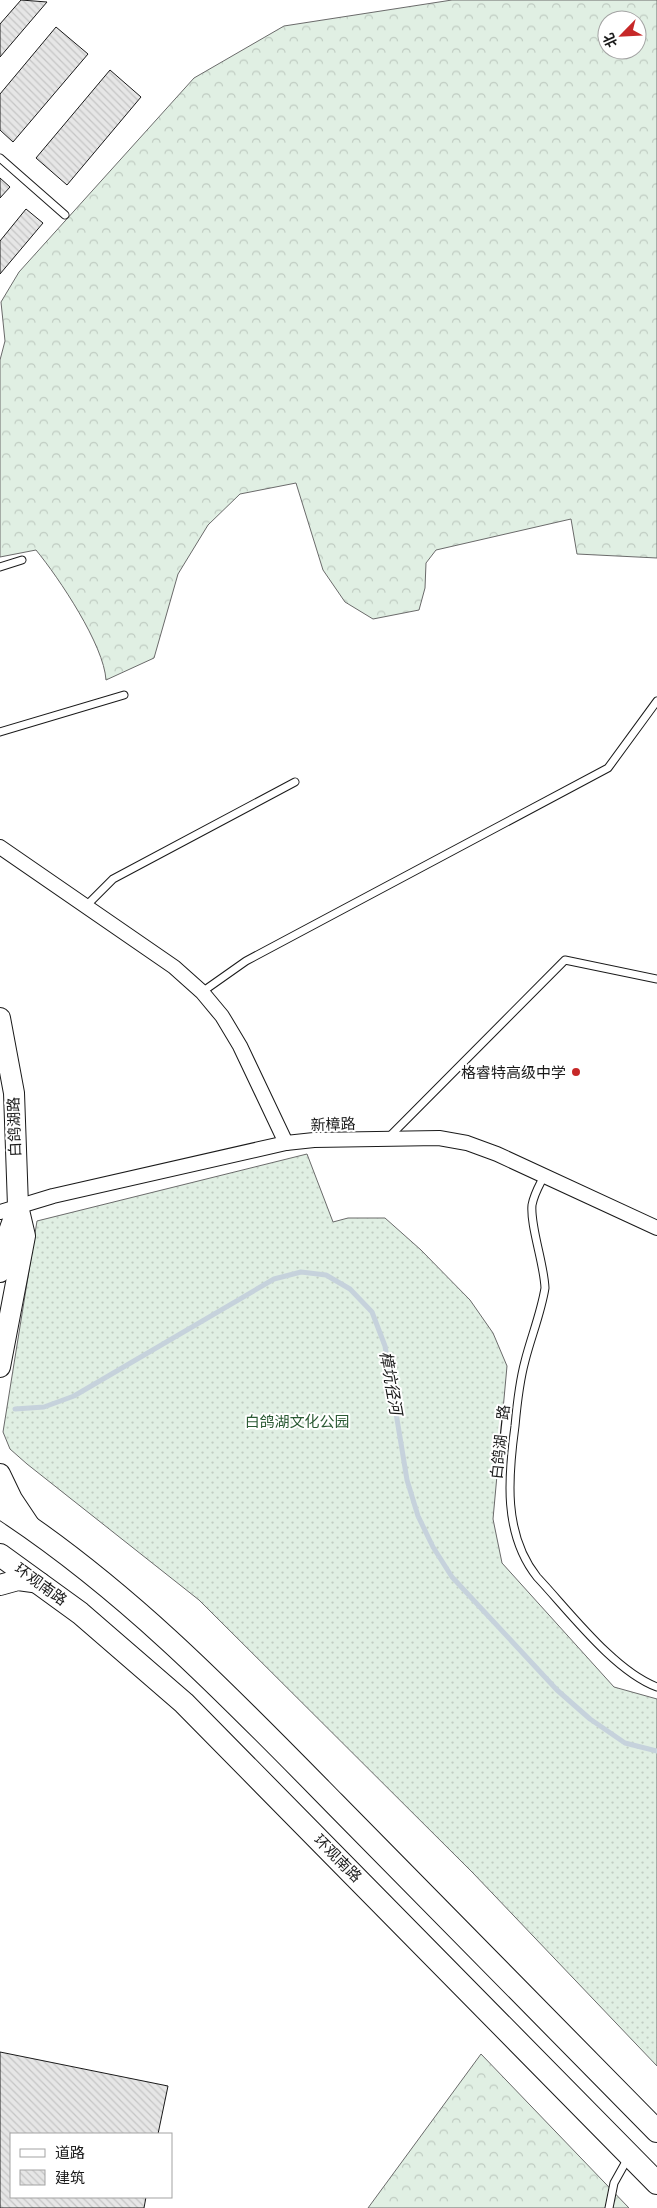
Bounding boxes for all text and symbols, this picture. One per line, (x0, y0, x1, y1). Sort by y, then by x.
north arrow (597, 10, 647, 60)
text: 北 (600, 31, 620, 50)
place label: 格睿特高级中学 (461, 1064, 566, 1081)
marker: 格睿特高级中学 (570, 1066, 582, 1078)
street label: 白鸽湖路 (4, 1097, 24, 1157)
street label: 新樟路 (310, 1115, 356, 1133)
water label: 樟坑径河 (377, 1350, 405, 1419)
street label: 白鸽湖一路 (488, 1404, 512, 1480)
park label: 白鸽湖文化公园 (244, 1413, 350, 1430)
street label: 环观南路 (12, 1559, 70, 1609)
street label: 环观南路 (311, 1831, 365, 1885)
legend (10, 2133, 172, 2198)
text: 道路 (55, 2144, 85, 2161)
text: 建筑 (55, 2169, 85, 2186)

